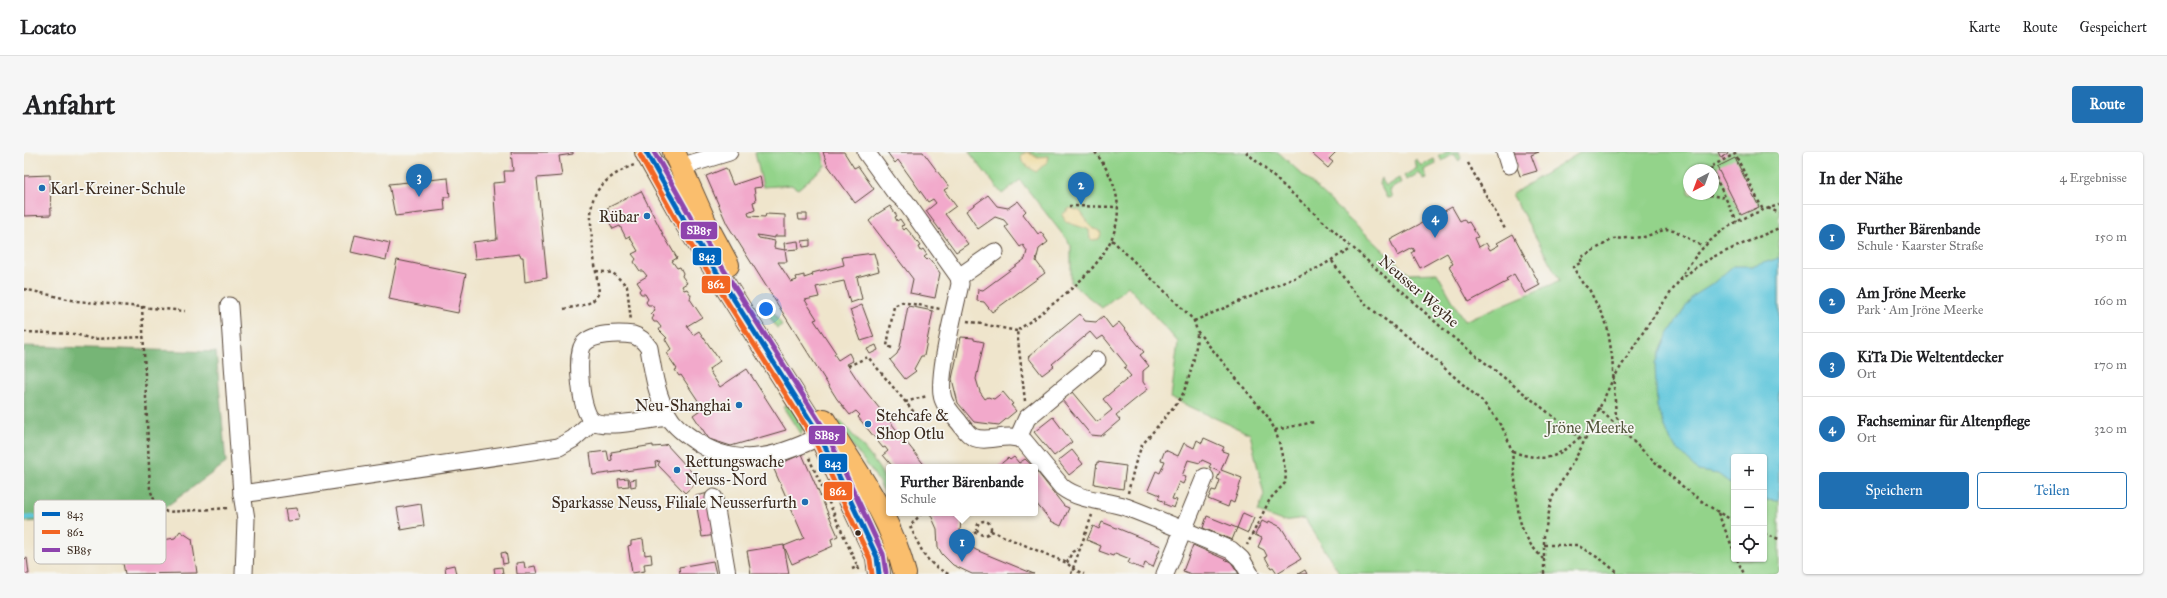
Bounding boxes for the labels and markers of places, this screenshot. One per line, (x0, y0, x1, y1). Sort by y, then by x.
pin: 3 (406, 164, 432, 197)
pin: 2 (1068, 172, 1094, 205)
place label: Karl-Kreiner-Schule (50, 179, 186, 198)
marker: Karl-Kreiner-Schule (37, 183, 47, 193)
pin: 4 (1422, 205, 1448, 238)
place label: Rübar (599, 207, 639, 226)
marker: Rübar (642, 211, 652, 221)
place label: Neu-Shanghai (635, 396, 732, 416)
marker: Neu-Shanghai (734, 400, 744, 410)
place label: Stehcafe & Shop Otlu (876, 406, 949, 443)
marker: Stehcafe & Shop Otlu (863, 419, 873, 429)
place label: Rettungswache Neuss-Nord (685, 452, 784, 489)
marker: Rettungswache Neuss-Nord (672, 465, 682, 475)
place label: Sparkasse Neuss, Filiale Neusserfurth (551, 493, 797, 512)
marker: Sparkasse Neuss, Filiale Neusserfurth (800, 497, 810, 507)
unlabelled marker (853, 528, 863, 538)
pin: 1 (949, 529, 975, 562)

